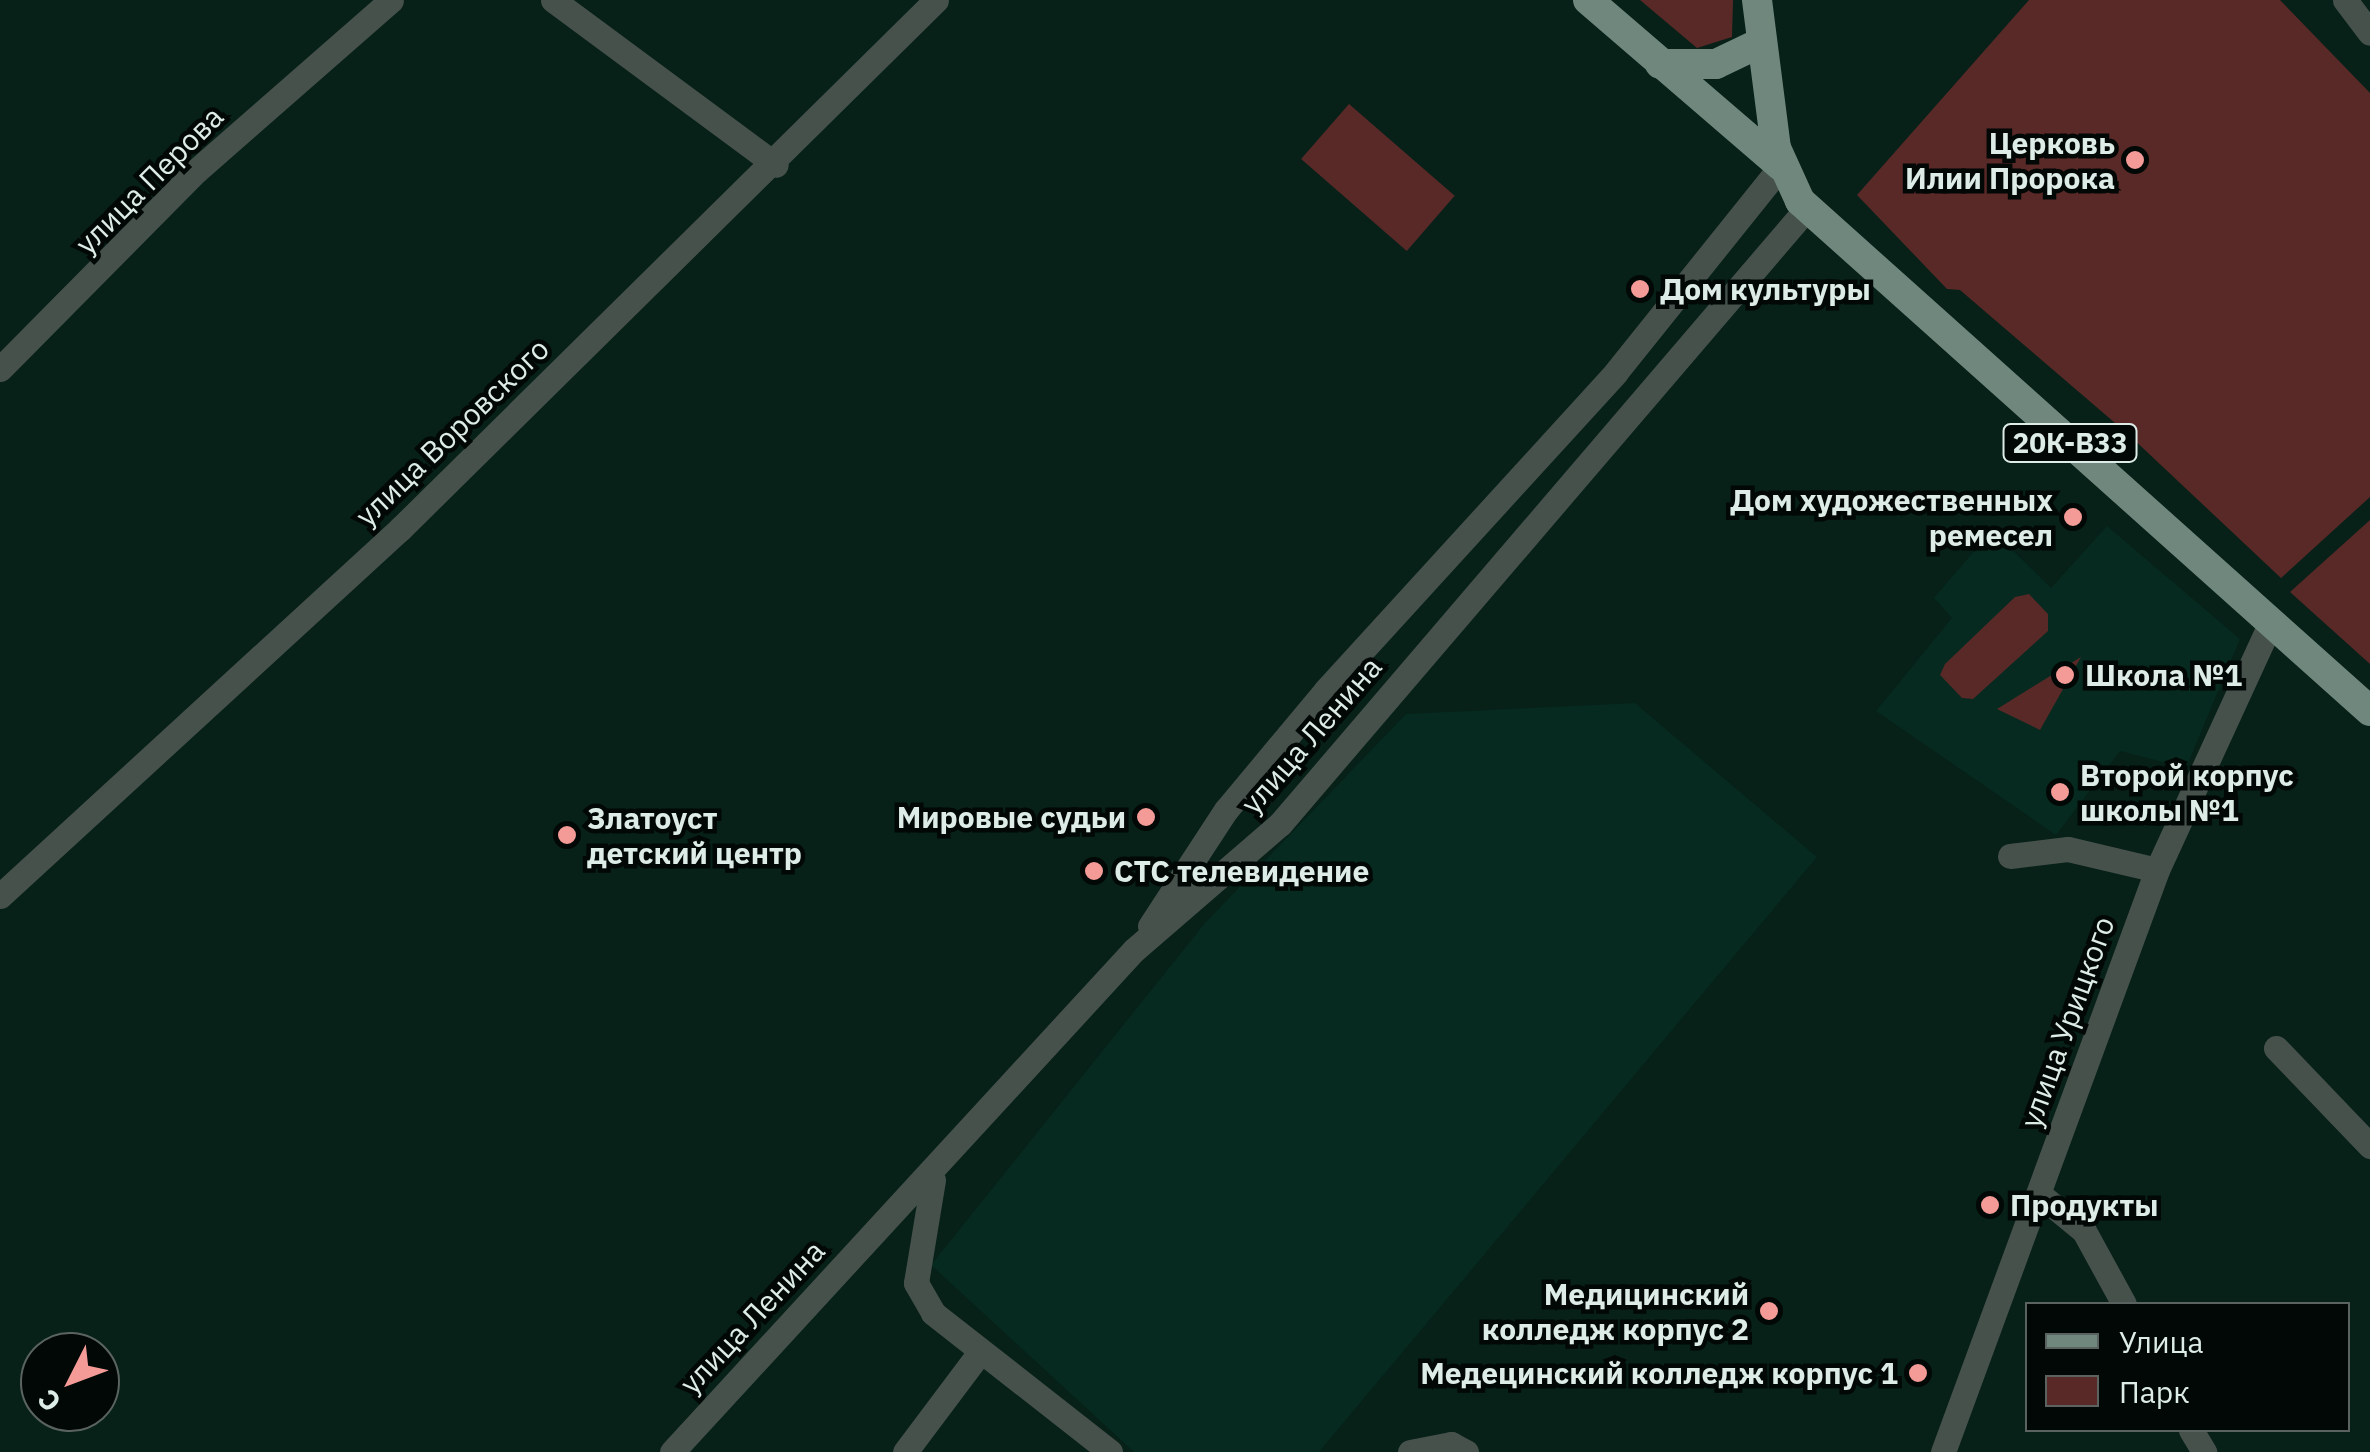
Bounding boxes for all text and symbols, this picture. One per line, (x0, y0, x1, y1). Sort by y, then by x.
street label: улица Перова (68, 99, 230, 261)
place label: Церковь Илии Пророка (1905, 125, 2115, 196)
marker: Церковь Илии Пророка (2124, 149, 2146, 171)
place label: Дом культуры (1660, 271, 1871, 307)
marker: Дом культуры (1629, 278, 1651, 300)
street label: улица Воровского (348, 331, 556, 533)
road number: 20К-В33 (2002, 420, 2138, 466)
place label: Дом художественных ремесел (1730, 482, 2053, 552)
marker: Дом художественных ремесел (2062, 506, 2084, 528)
street label: улица Ленина (1233, 649, 1389, 821)
place label: Школа №1 (2085, 657, 2242, 693)
marker: Школа №1 (2054, 664, 2076, 686)
place label: Второй корпус школы №1 (2080, 757, 2294, 828)
marker: Второй корпус школы №1 (2049, 781, 2071, 803)
place label: Мировые судьи (897, 799, 1126, 835)
place label: Златоуст детский центр (587, 800, 802, 870)
marker: Мировые судьи (1135, 806, 1157, 828)
marker: Златоуст детский центр (556, 824, 578, 846)
place label: СТС телевидение (1114, 853, 1369, 889)
marker: СТС телевидение (1083, 860, 1105, 882)
street label: улица Урицкого (2012, 912, 2122, 1132)
place label: Продукты (2010, 1187, 2158, 1223)
marker: Продукты (1979, 1194, 2001, 1216)
street label: улица Ленина (672, 1233, 832, 1401)
place label: Медицинский колледж корпус 2 (1482, 1276, 1749, 1346)
marker: Медицинский колледж корпус 2 (1758, 1300, 1780, 1322)
legend (2025, 1302, 2350, 1432)
text: Улица (2119, 1322, 2204, 1361)
north arrow (20, 1332, 120, 1432)
place label: Медецинский колледж корпус 1 (1420, 1355, 1898, 1391)
marker: Медецинский колледж корпус 1 (1907, 1362, 1929, 1384)
text: Парк (2119, 1372, 2190, 1411)
text: С (29, 1382, 69, 1420)

